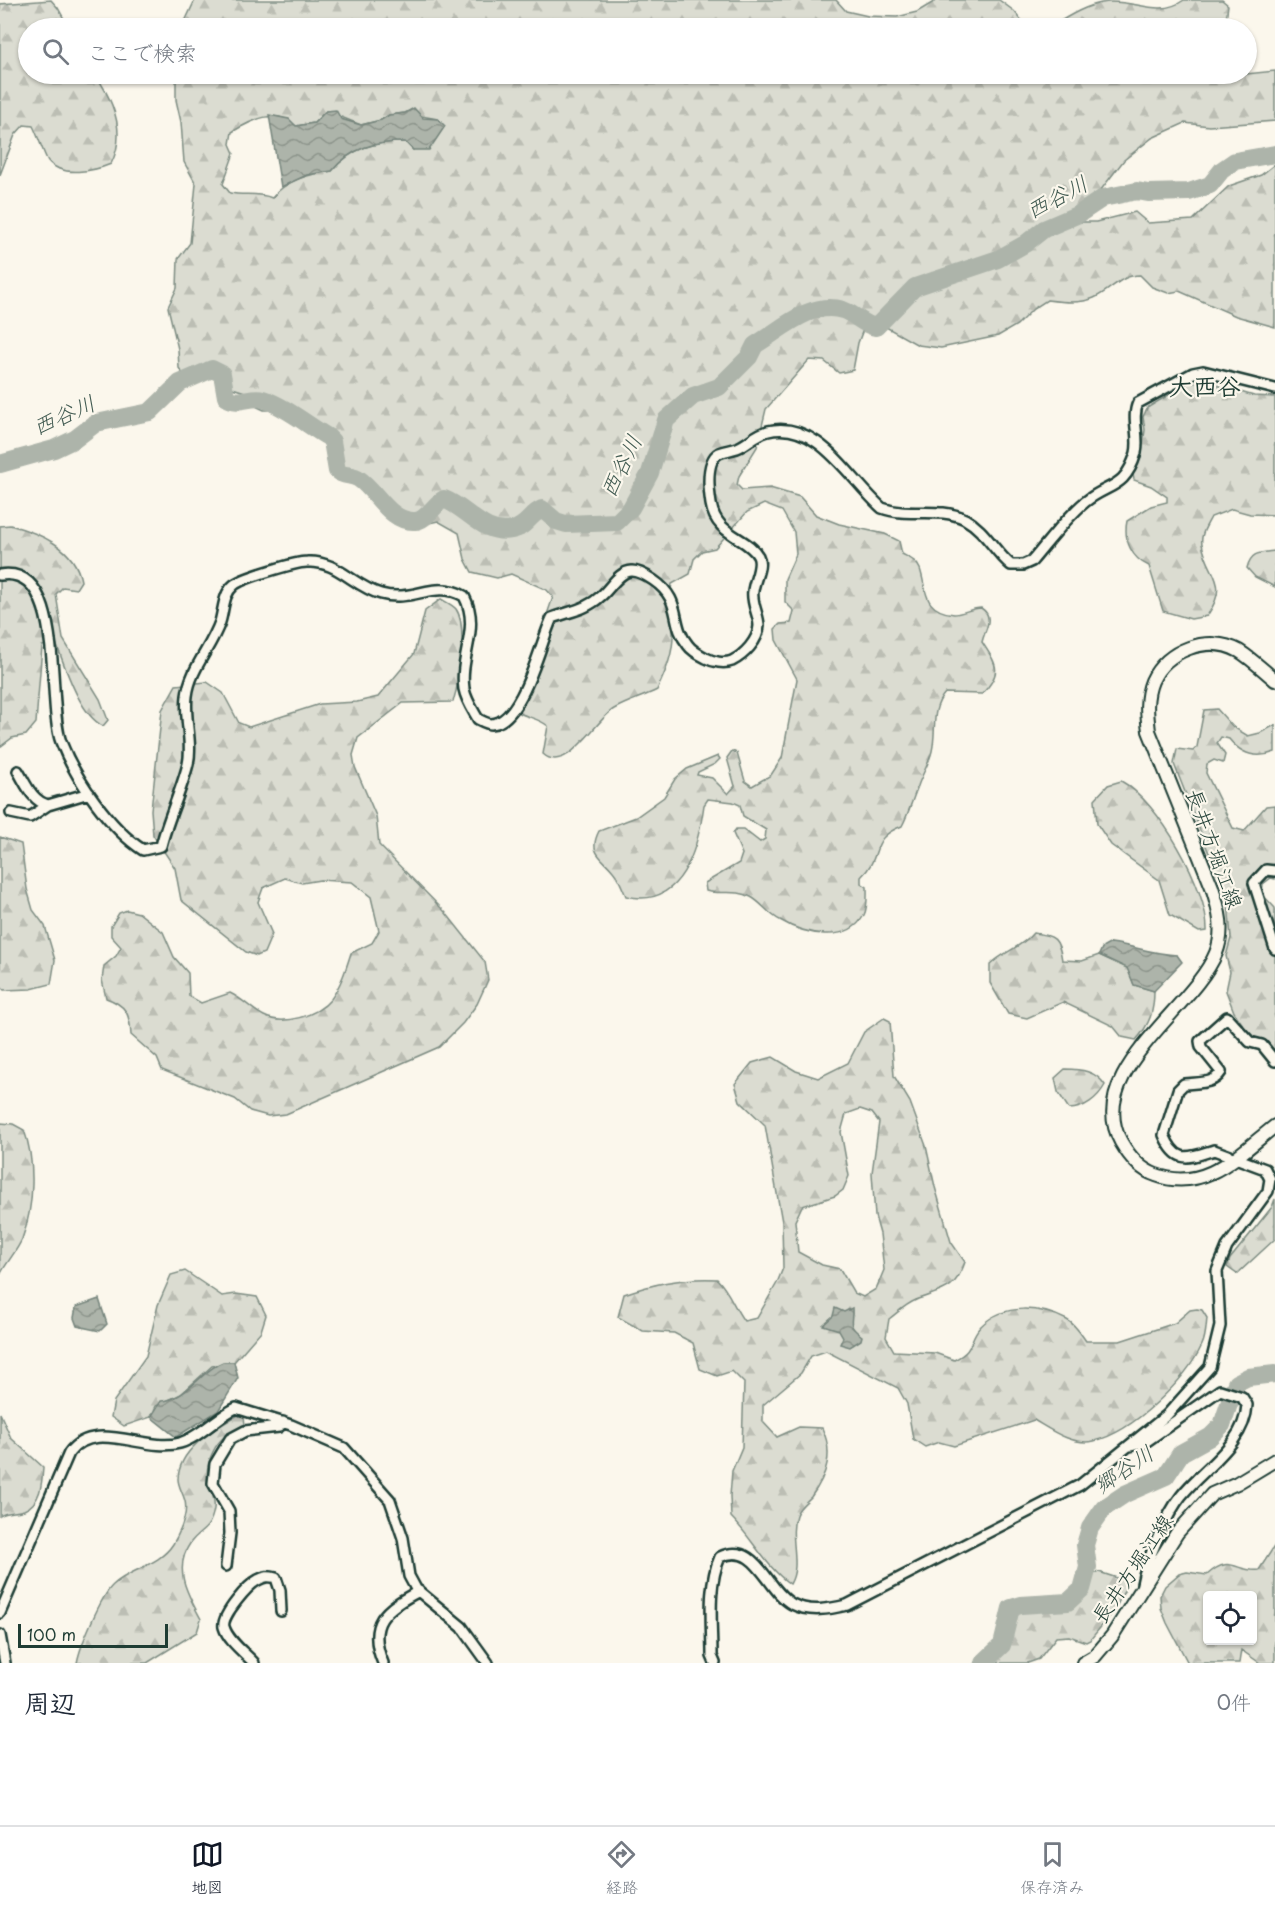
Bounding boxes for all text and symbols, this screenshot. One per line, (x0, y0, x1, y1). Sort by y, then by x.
search box (18, 18, 1257, 84)
icon: search (39, 35, 72, 68)
text: ここで検索 (87, 35, 197, 68)
water label: 西谷川 (1019, 166, 1093, 226)
district label: 大西谷 (1169, 367, 1241, 403)
water label: 西谷川 (27, 385, 100, 442)
water label: 西谷川 (590, 428, 649, 502)
street label: 長井方堀江線 (1179, 784, 1252, 913)
water label: 郷谷川 (1087, 1436, 1160, 1500)
street label: 長井方堀江線 (1083, 1507, 1180, 1629)
map controls (1203, 1591, 1257, 1645)
button: locate (1203, 1591, 1257, 1645)
scale bar (18, 1621, 168, 1648)
text: 100 m (27, 1622, 76, 1646)
text: 周辺 (24, 1683, 76, 1722)
text: 0件 (1216, 1687, 1251, 1717)
tab: 地図 (191, 1838, 224, 1898)
tab: 経路 (605, 1838, 638, 1898)
tab: 保存済み (1020, 1838, 1084, 1898)

